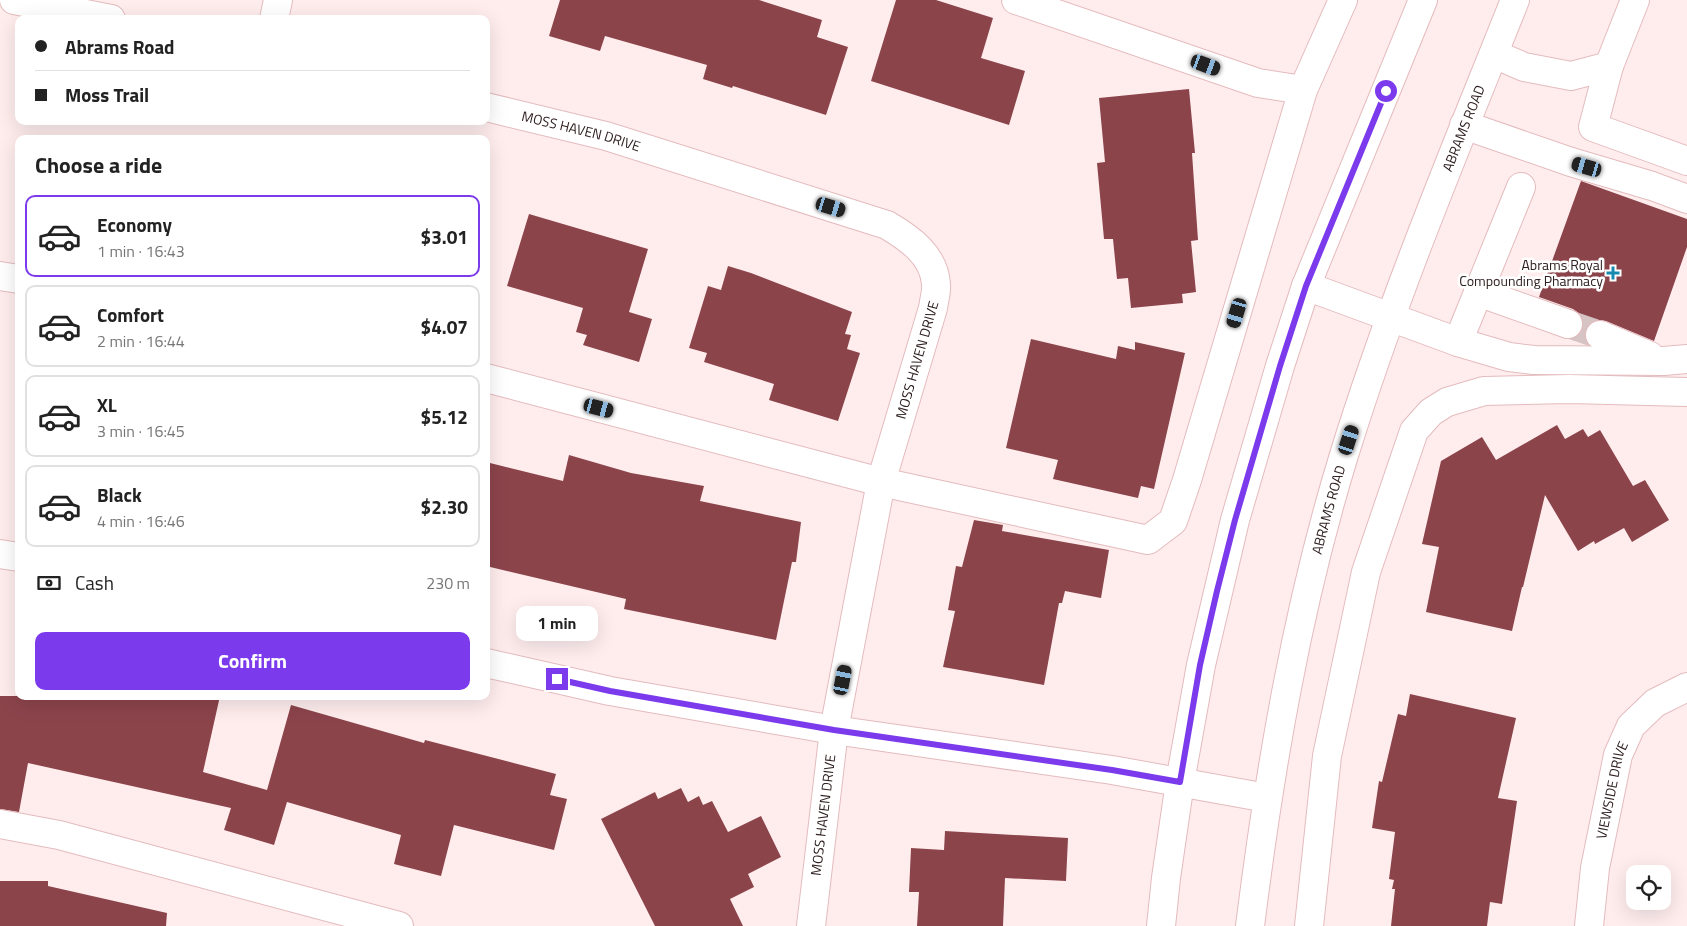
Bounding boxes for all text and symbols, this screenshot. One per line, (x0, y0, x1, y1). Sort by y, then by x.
text: Abrams Road (65, 32, 175, 61)
car (1189, 53, 1222, 77)
text: Moss Trail (65, 80, 149, 109)
route start (1375, 80, 1397, 102)
street label: ABRAMS ROAD (1436, 82, 1490, 174)
street label: MOSS HAVEN DRIVE (520, 105, 644, 156)
text: Choose a ride (35, 148, 162, 182)
car (1570, 156, 1603, 178)
car (814, 195, 847, 219)
text: Economy (97, 210, 172, 239)
icon: car (37, 214, 82, 259)
text: $3.01 (421, 222, 468, 251)
text: 1 min · 16:43 (97, 239, 185, 263)
place label: Abrams Royal Compounding Pharmacy (1459, 254, 1603, 291)
marker: Abrams Royal Compounding Pharmacy (1607, 267, 1619, 279)
car (1225, 296, 1248, 330)
street label: MOSS HAVEN DRIVE (890, 298, 944, 421)
text: Comfort (97, 300, 164, 329)
icon: car (37, 304, 82, 349)
text: $4.07 (421, 312, 468, 341)
text: 2 min · 16:44 (97, 329, 185, 353)
text: XL (97, 390, 117, 419)
icon: car (37, 394, 82, 439)
car (582, 397, 615, 419)
text: $5.12 (421, 402, 468, 431)
text: 3 min · 16:45 (97, 419, 185, 443)
car (1337, 423, 1360, 457)
street label: ABRAMS ROAD (1306, 463, 1350, 556)
text: Black (97, 480, 142, 509)
icon: car (37, 484, 82, 529)
text: $2.30 (421, 492, 468, 521)
text: 4 min · 16:46 (97, 509, 185, 533)
text: Cash (75, 568, 114, 597)
icon: cash (35, 569, 63, 597)
text: 230 m (426, 571, 470, 595)
callout: 1 min (516, 606, 598, 642)
text: 1 min (538, 611, 576, 635)
button: Confirm (35, 632, 470, 690)
car (832, 664, 853, 696)
route end (546, 668, 568, 690)
street label: VIEWSIDE DRIVE (1590, 737, 1633, 841)
street label: MOSS HAVEN DRIVE (805, 753, 840, 877)
map controls (1626, 865, 1671, 910)
button: locate (1626, 865, 1671, 910)

